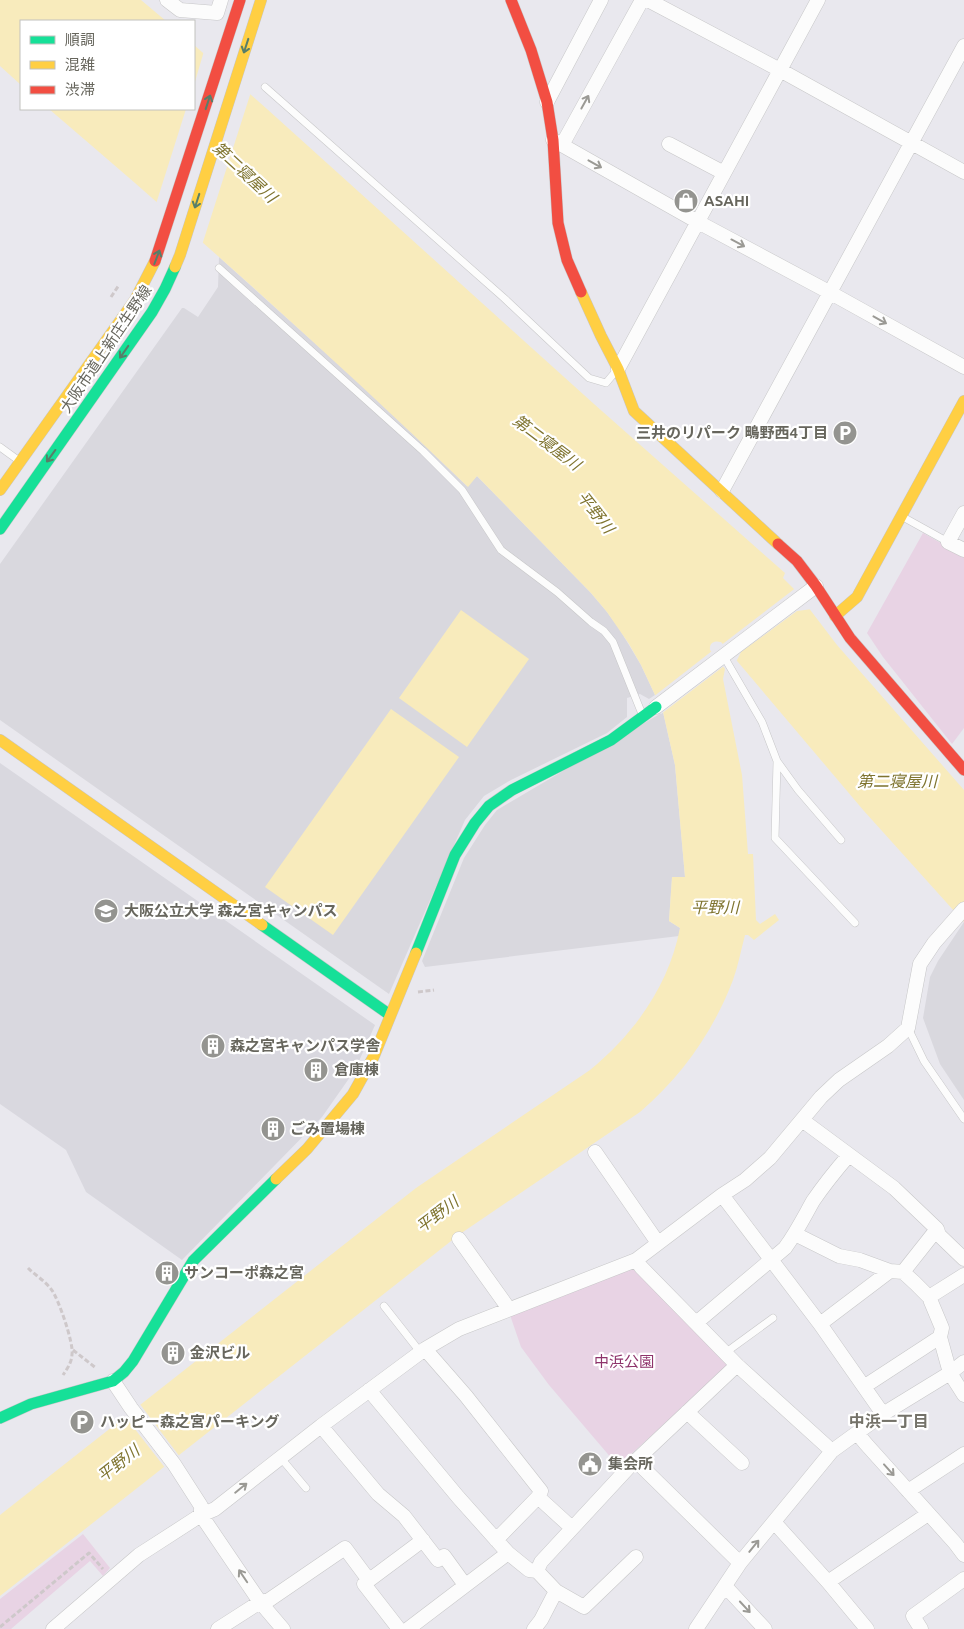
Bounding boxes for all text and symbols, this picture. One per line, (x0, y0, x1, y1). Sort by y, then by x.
legend (20, 20, 195, 110)
text: 順調 (65, 31, 95, 48)
one-way arrow (241, 38, 251, 54)
text: 混雑 (65, 56, 95, 73)
text: 渋滞 (65, 81, 95, 98)
one-way arrow (203, 95, 213, 111)
one-way arrow (581, 96, 591, 110)
water label: 第二寝屋川 (210, 138, 282, 207)
one-way arrow (588, 159, 603, 169)
shop icon: ASAHI (673, 188, 699, 214)
place label: ASAHI (704, 192, 749, 209)
one-way arrow (192, 193, 201, 209)
one-way arrow (730, 238, 745, 248)
one-way arrow (153, 249, 162, 265)
street label: 大阪市道上新庄生野線 (57, 282, 155, 416)
one-way arrow (873, 316, 887, 326)
one-way arrow (119, 345, 129, 359)
water label: 第二寝屋川 (510, 411, 586, 474)
parking icon: 三井のリパーク 鴫野西4丁目 (832, 420, 858, 446)
place label: 三井のリパーク 鴫野西4丁目 (636, 424, 828, 441)
one-way arrow (46, 449, 56, 463)
water label: 平野川 (574, 488, 619, 538)
water label: 第二寝屋川 (857, 772, 939, 790)
school or university icon: 大阪公立大学 森之宮キャンパス (93, 898, 119, 924)
water label: 平野川 (691, 898, 741, 916)
place label: 大阪公立大学 森之宮キャンパス (124, 902, 338, 919)
building icon: 森之宮キャンパス学舎 (200, 1033, 226, 1059)
place label: 森之宮キャンパス学舎 (230, 1037, 381, 1054)
building icon: 倉庫棟 (303, 1057, 329, 1083)
place label: 倉庫棟 (334, 1061, 379, 1078)
building icon: ごみ置場棟 (260, 1116, 286, 1142)
place label: ごみ置場棟 (290, 1120, 365, 1137)
water label: 平野川 (412, 1191, 463, 1236)
building icon: サンコーポ森之宮 (154, 1260, 180, 1286)
place label: サンコーポ森之宮 (184, 1264, 304, 1281)
building icon: 金沢ビル (160, 1340, 186, 1366)
place label: 金沢ビル (190, 1344, 250, 1361)
park label: 中浜公園 (594, 1353, 654, 1370)
parking icon: ハッピー森之宮パーキング (69, 1409, 95, 1435)
district label: 中浜一丁目 (849, 1412, 929, 1430)
place label: ハッピー森之宮パーキング (100, 1413, 280, 1430)
water label: 平野川 (94, 1440, 144, 1485)
public building icon: 集会所 (577, 1451, 603, 1477)
place label: 集会所 (607, 1455, 653, 1472)
one-way arrow (883, 1463, 895, 1476)
one-way arrow (234, 1483, 247, 1494)
one-way arrow (748, 1540, 759, 1553)
one-way arrow (238, 1570, 248, 1584)
one-way arrow (739, 1601, 751, 1614)

